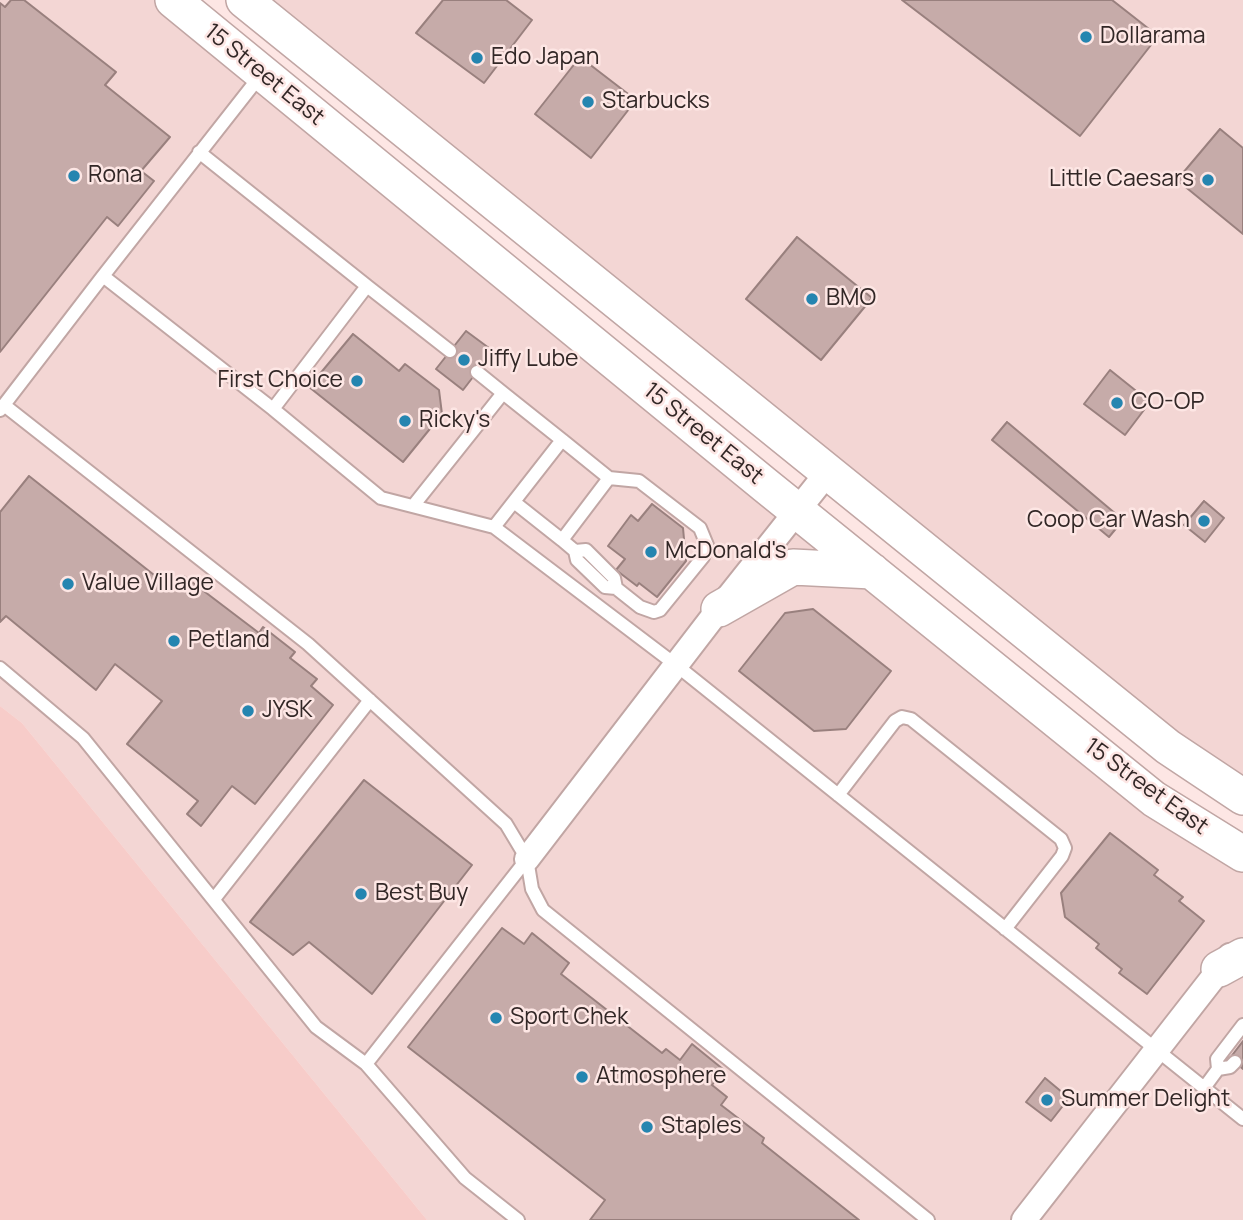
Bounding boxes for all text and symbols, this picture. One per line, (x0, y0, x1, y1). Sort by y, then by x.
street label: 15 Street East (199, 18, 329, 132)
place label: Dollarama (1100, 23, 1205, 51)
marker: Dollarama (1078, 29, 1094, 45)
place label: Edo Japan (491, 44, 599, 72)
marker: Edo Japan (469, 50, 485, 66)
place label: Starbucks (602, 88, 710, 116)
marker: Starbucks (580, 94, 596, 110)
place label: Rona (88, 162, 143, 190)
place label: Little Caesars (1049, 166, 1194, 194)
marker: Rona (66, 168, 82, 184)
marker: Little Caesars (1200, 172, 1216, 188)
place label: BMO (826, 285, 876, 313)
marker: BMO (804, 291, 820, 307)
place label: Jiffy Lube (478, 346, 578, 374)
marker: Jiffy Lube (456, 352, 472, 368)
place label: First Choice (217, 367, 343, 395)
marker: First Choice (349, 373, 365, 389)
street label: 15 Street East (638, 377, 768, 491)
place label: CO-OP (1131, 389, 1204, 417)
marker: CO-OP (1109, 395, 1125, 411)
place label: Ricky's (419, 407, 490, 435)
marker: Ricky's (397, 413, 413, 429)
place label: Coop Car Wash (1027, 507, 1190, 535)
marker: Coop Car Wash (1196, 513, 1212, 529)
place label: McDonald's (665, 538, 787, 566)
marker: McDonald's (643, 544, 659, 560)
place label: Value Village (82, 570, 214, 598)
marker: Value Village (60, 576, 76, 592)
place label: Petland (188, 627, 270, 655)
marker: Petland (166, 633, 182, 649)
place label: JYSK (262, 697, 313, 725)
marker: JYSK (240, 703, 256, 719)
street label: 15 Street East (1079, 733, 1213, 841)
place label: Best Buy (375, 880, 468, 908)
marker: Best Buy (353, 886, 369, 902)
place label: Sport Chek (510, 1004, 628, 1032)
marker: Sport Chek (488, 1010, 504, 1026)
place label: Atmosphere (596, 1063, 727, 1091)
marker: Atmosphere (574, 1069, 590, 1085)
place label: Summer Delight (1061, 1086, 1230, 1114)
marker: Summer Delight (1039, 1092, 1055, 1108)
place label: Staples (661, 1113, 742, 1141)
marker: Staples (639, 1119, 655, 1135)

